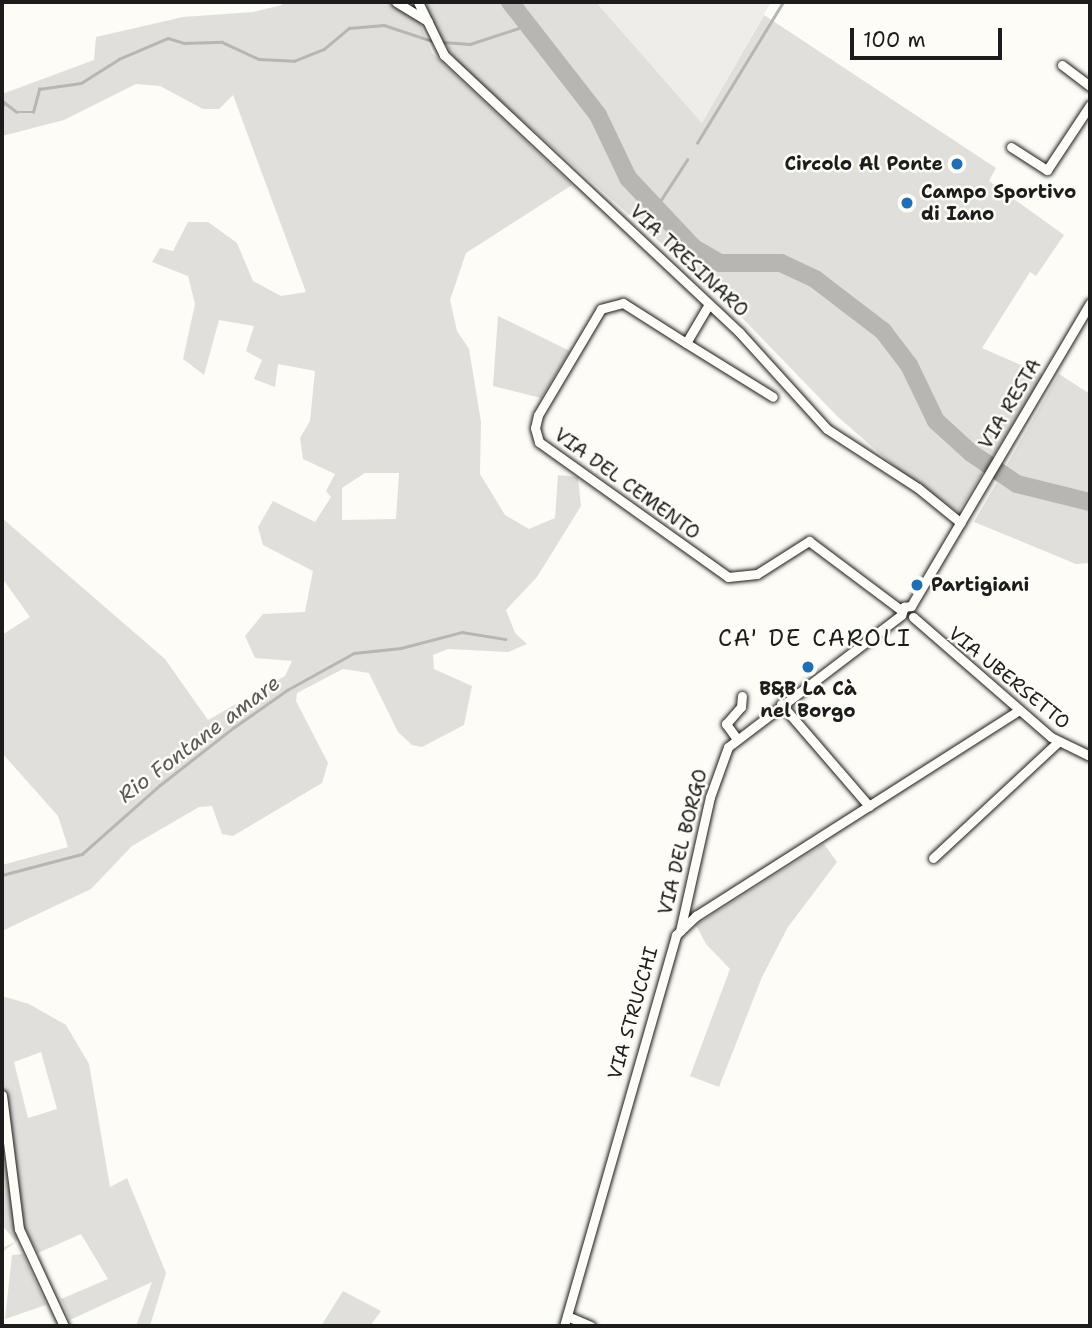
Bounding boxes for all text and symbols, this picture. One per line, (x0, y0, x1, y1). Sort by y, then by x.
scale bar (854, 14, 1006, 58)
text: 100 m (863, 26, 926, 54)
place label: Circolo Al Ponte (784, 153, 943, 175)
marker: Circolo Al Ponte (949, 156, 965, 172)
place label: Campo Sportivo di Iano (921, 181, 1076, 225)
marker: Campo Sportivo di Iano (899, 195, 915, 211)
street label: VIA TRESINARO (625, 200, 753, 322)
street label: VIA RESTA (974, 355, 1046, 453)
street label: VIA DEL CEMENTO (550, 423, 704, 545)
place label: Partigiani (931, 574, 1029, 596)
marker: Partigiani (909, 577, 925, 593)
street label: VIA UBERSETTO (944, 622, 1074, 734)
district label: CA' DE CAROLI (720, 624, 910, 652)
marker: B&B La Cà nel Borgo (800, 659, 816, 675)
water label: Rio Fontane amare (113, 670, 285, 808)
place label: B&B La Cà nel Borgo (759, 678, 857, 722)
street label: VIA DEL BORGO (654, 767, 712, 917)
street label: VIA STRUCCHI (603, 944, 663, 1082)

